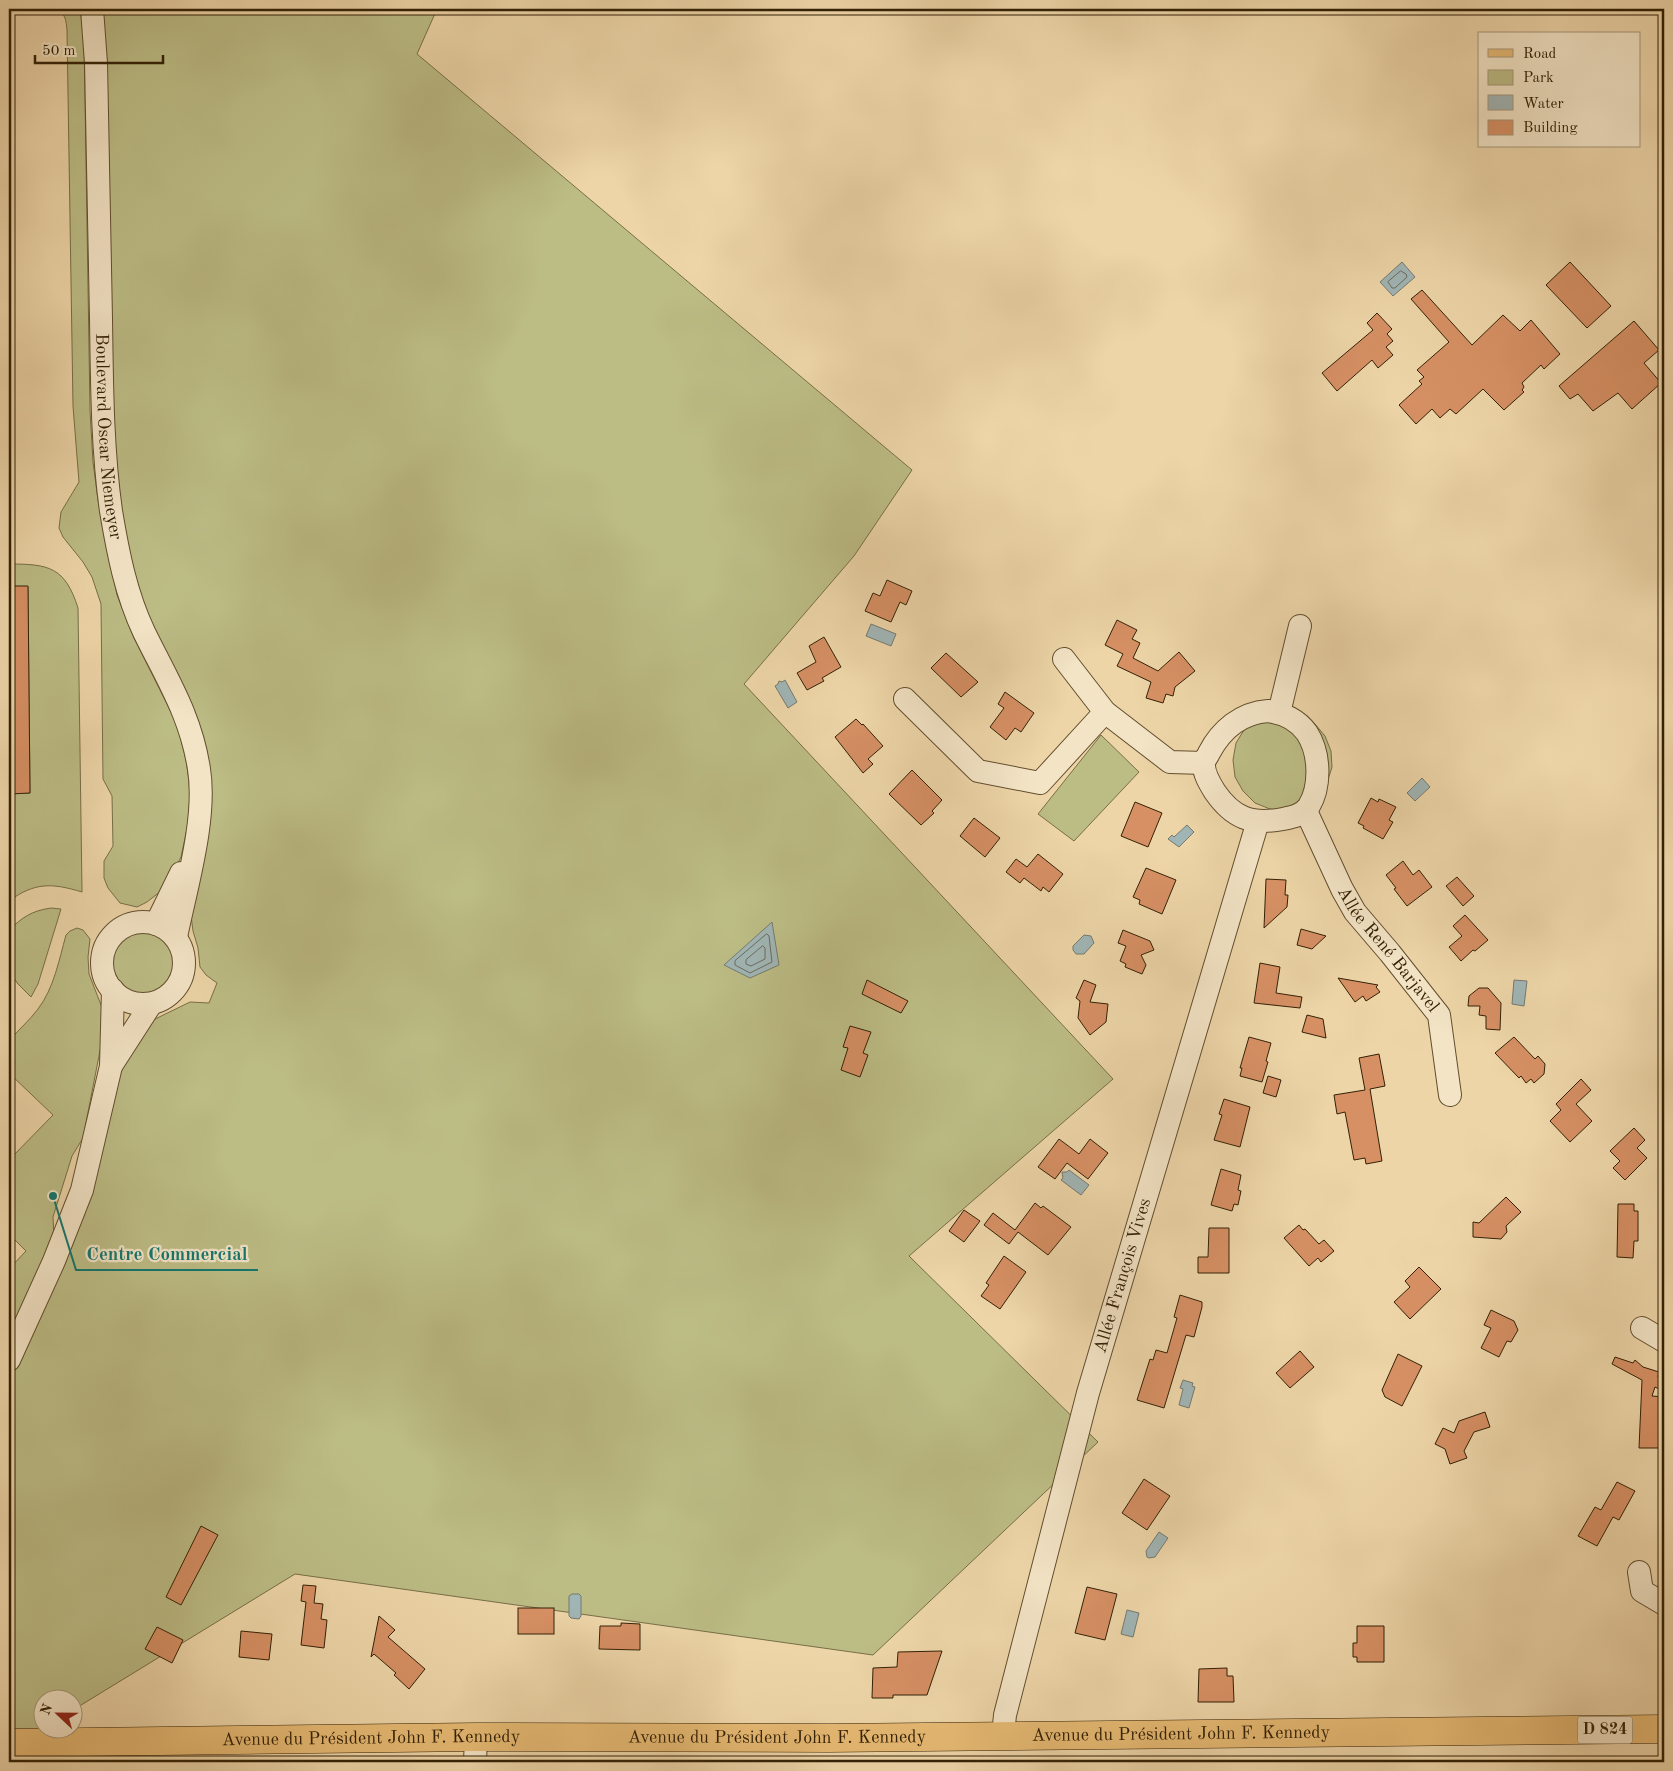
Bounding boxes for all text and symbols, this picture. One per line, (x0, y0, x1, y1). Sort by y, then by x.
scale bar (35, 32, 162, 64)
legend (1478, 32, 1640, 148)
text: 50 m (42, 44, 76, 59)
text: Road (1523, 47, 1557, 62)
text: Park (1523, 71, 1554, 86)
text: Water (1523, 97, 1564, 112)
text: Building (1523, 121, 1578, 136)
street label: Boulevard Oscar Niemeyer (92, 333, 125, 542)
street label: Allée René Barjavel (1334, 884, 1442, 1016)
street label: Allée François Vives (1091, 1196, 1154, 1355)
callout: Centre Commercial (76, 1236, 258, 1270)
text: Centre Commercial (86, 1246, 248, 1265)
north arrow (32, 1688, 82, 1738)
text: N (38, 1702, 55, 1717)
road number: D 824 (1578, 1716, 1632, 1744)
street label: Avenue du Président John F. Kennedy (1032, 1724, 1331, 1745)
street label: Avenue du Président John F. Kennedy (222, 1728, 521, 1749)
street label: Avenue du Président John F. Kennedy (628, 1728, 927, 1747)

